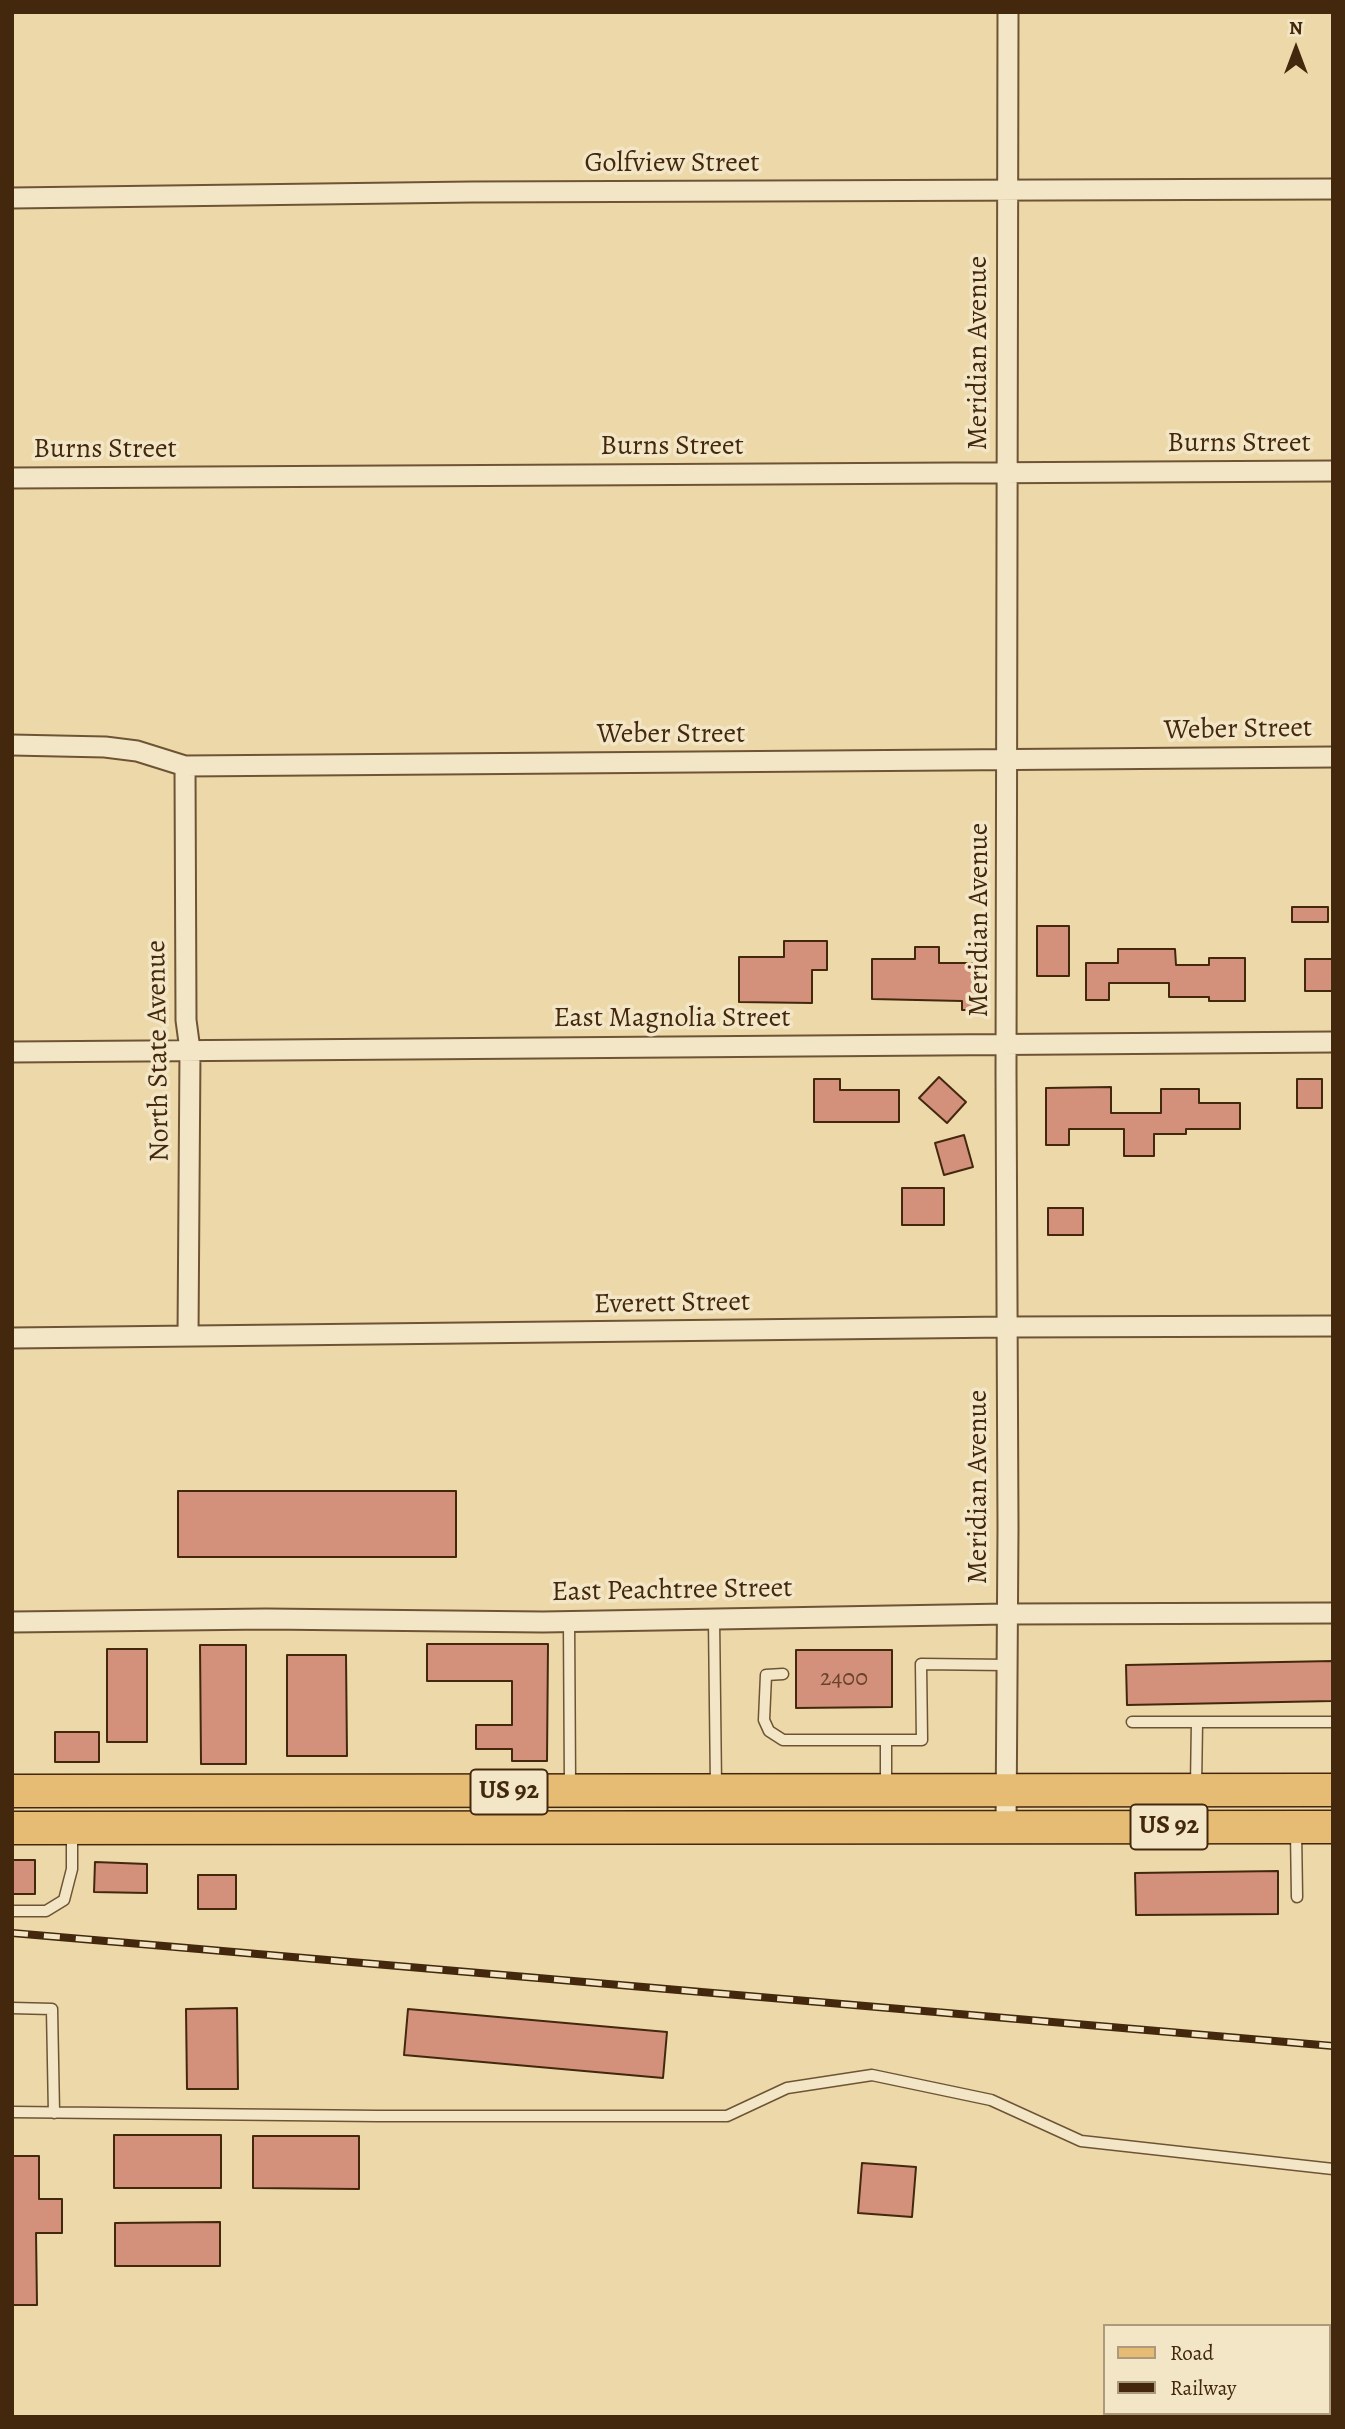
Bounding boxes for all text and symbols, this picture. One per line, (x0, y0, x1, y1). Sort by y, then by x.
north arrow (1261, 14, 1331, 84)
text: N (1289, 15, 1303, 41)
street label: Golfview Street (584, 147, 760, 181)
street label: Meridian Avenue (962, 256, 996, 450)
street label: Burns Street (1167, 427, 1311, 461)
street label: Burns Street (600, 430, 744, 464)
street label: Burns Street (33, 433, 177, 467)
street label: Weber Street (1164, 712, 1312, 748)
street label: Weber Street (597, 718, 745, 752)
street label: Meridian Avenue (963, 823, 997, 1017)
street label: North State Avenue (140, 940, 178, 1162)
street label: East Magnolia Street (553, 1002, 791, 1036)
street label: Everett Street (594, 1286, 750, 1322)
street label: Meridian Avenue (962, 1390, 996, 1584)
street label: East Peachtree Street (551, 1572, 793, 1610)
house number: 2400 (820, 1665, 868, 1693)
road number: US 92 (470, 1770, 548, 1814)
road number: US 92 (1130, 1804, 1208, 1850)
legend (1104, 2324, 1331, 2415)
text: Road (1170, 2339, 1214, 2367)
text: Railway (1170, 2374, 1236, 2402)

